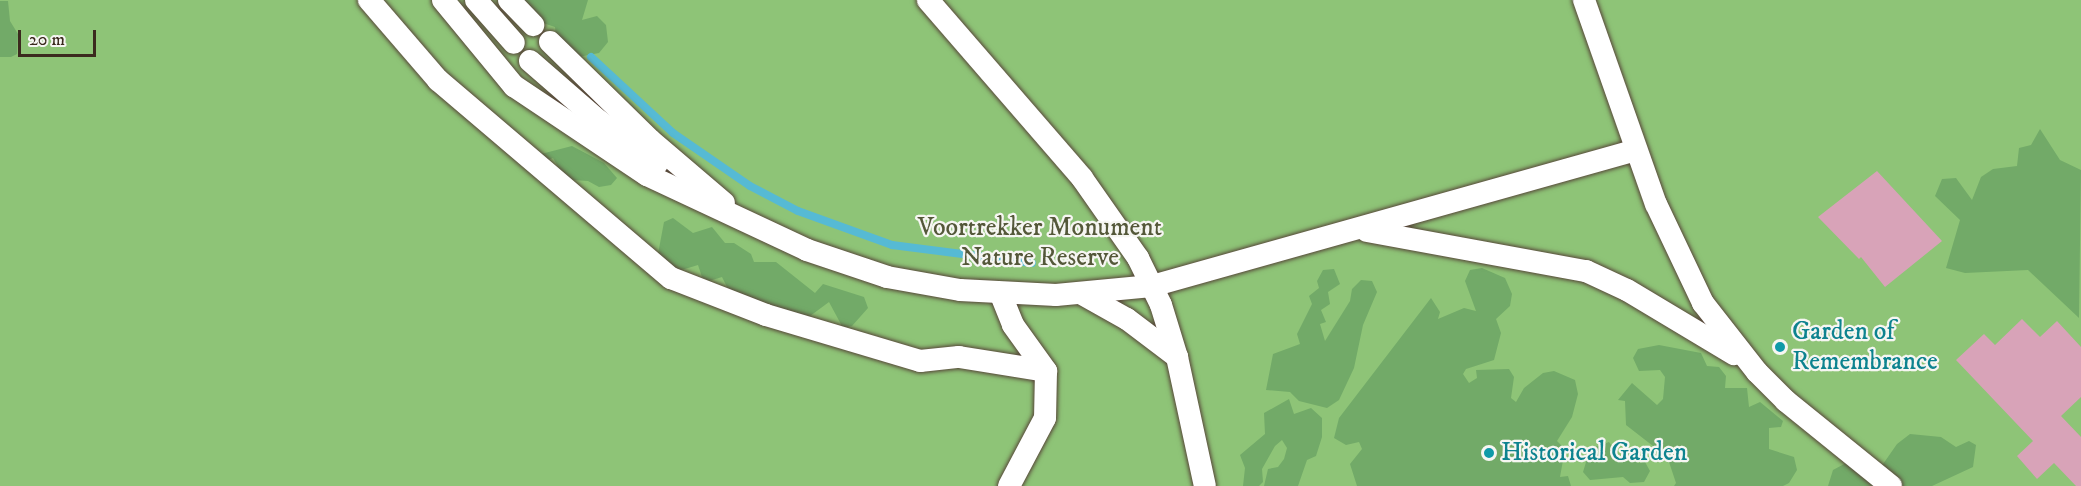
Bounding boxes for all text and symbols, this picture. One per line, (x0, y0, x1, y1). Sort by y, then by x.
scale bar (21, 18, 99, 56)
text: 20 m (29, 29, 65, 51)
park label: Voortrekker Monument Nature Reserve (918, 212, 1162, 274)
place label: Garden of Remembrance (1792, 316, 1938, 378)
marker: Garden of Remembrance (1773, 340, 1787, 354)
place label: Historical Garden (1501, 437, 1687, 469)
marker: Historical Garden (1482, 446, 1496, 460)

